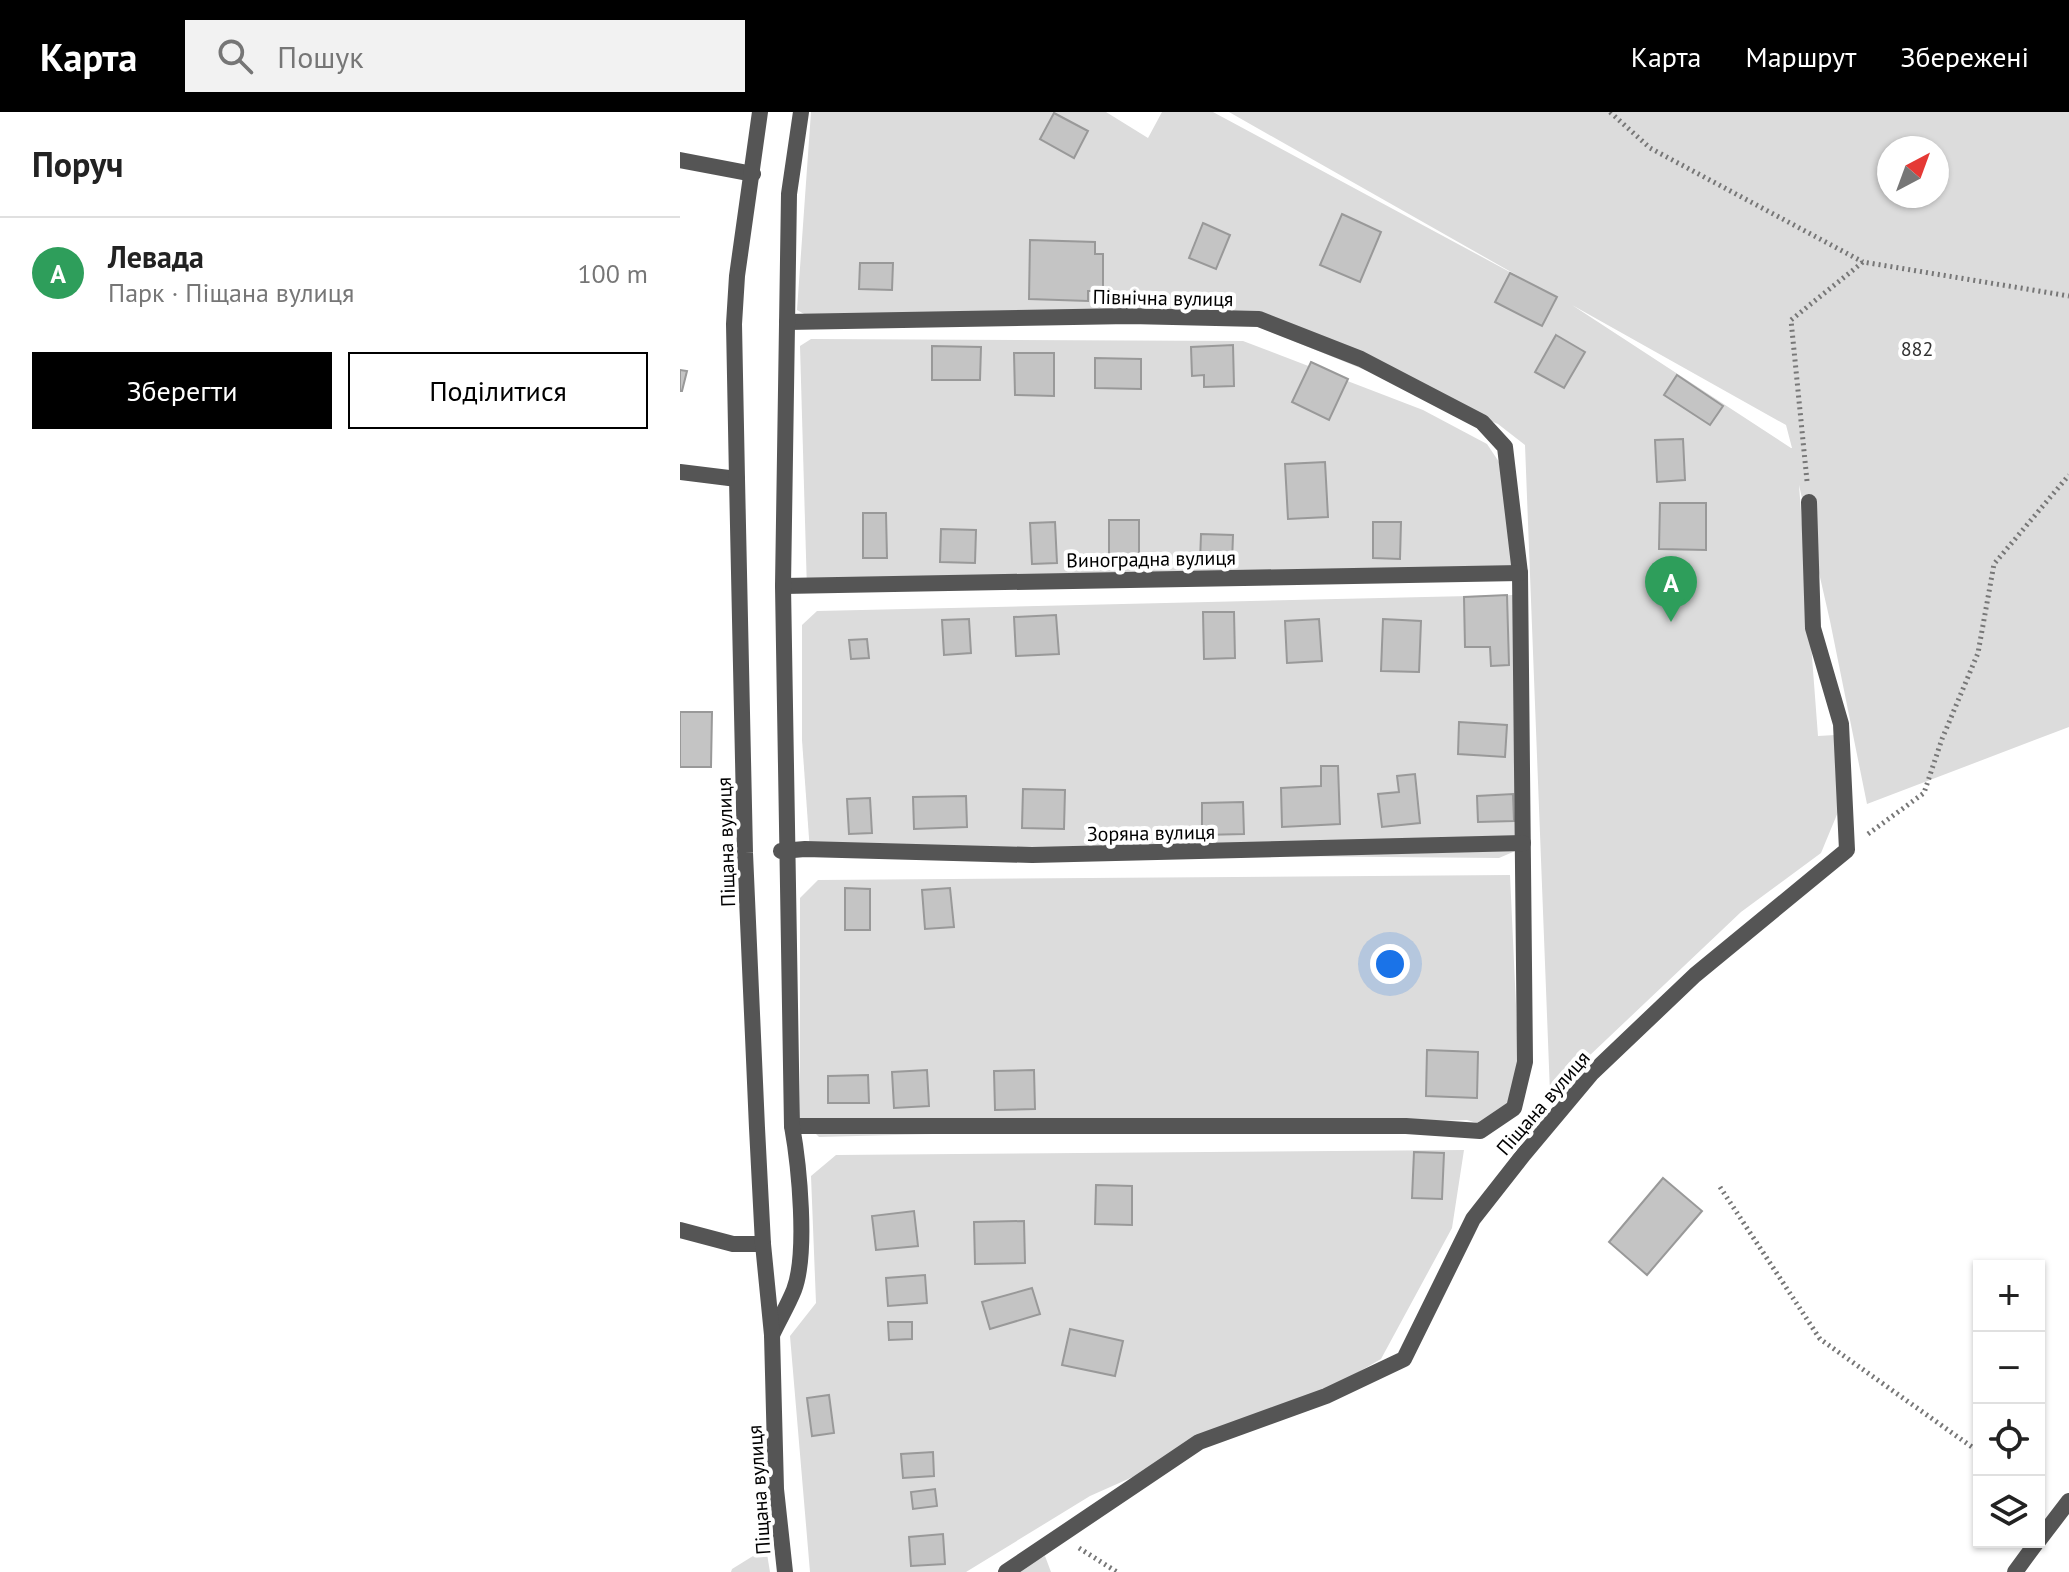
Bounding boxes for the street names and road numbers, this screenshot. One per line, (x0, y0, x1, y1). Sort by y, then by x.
street label: Північна вулиця (1092, 284, 1234, 312)
street label: Виноградна вулиця (1066, 545, 1236, 573)
street label: Піщана вулиця (711, 777, 741, 907)
street label: Зоряна вулиця (1087, 819, 1215, 847)
street label: Піщана вулиця (1491, 1045, 1595, 1161)
street label: Піщана вулиця (741, 1424, 777, 1556)

